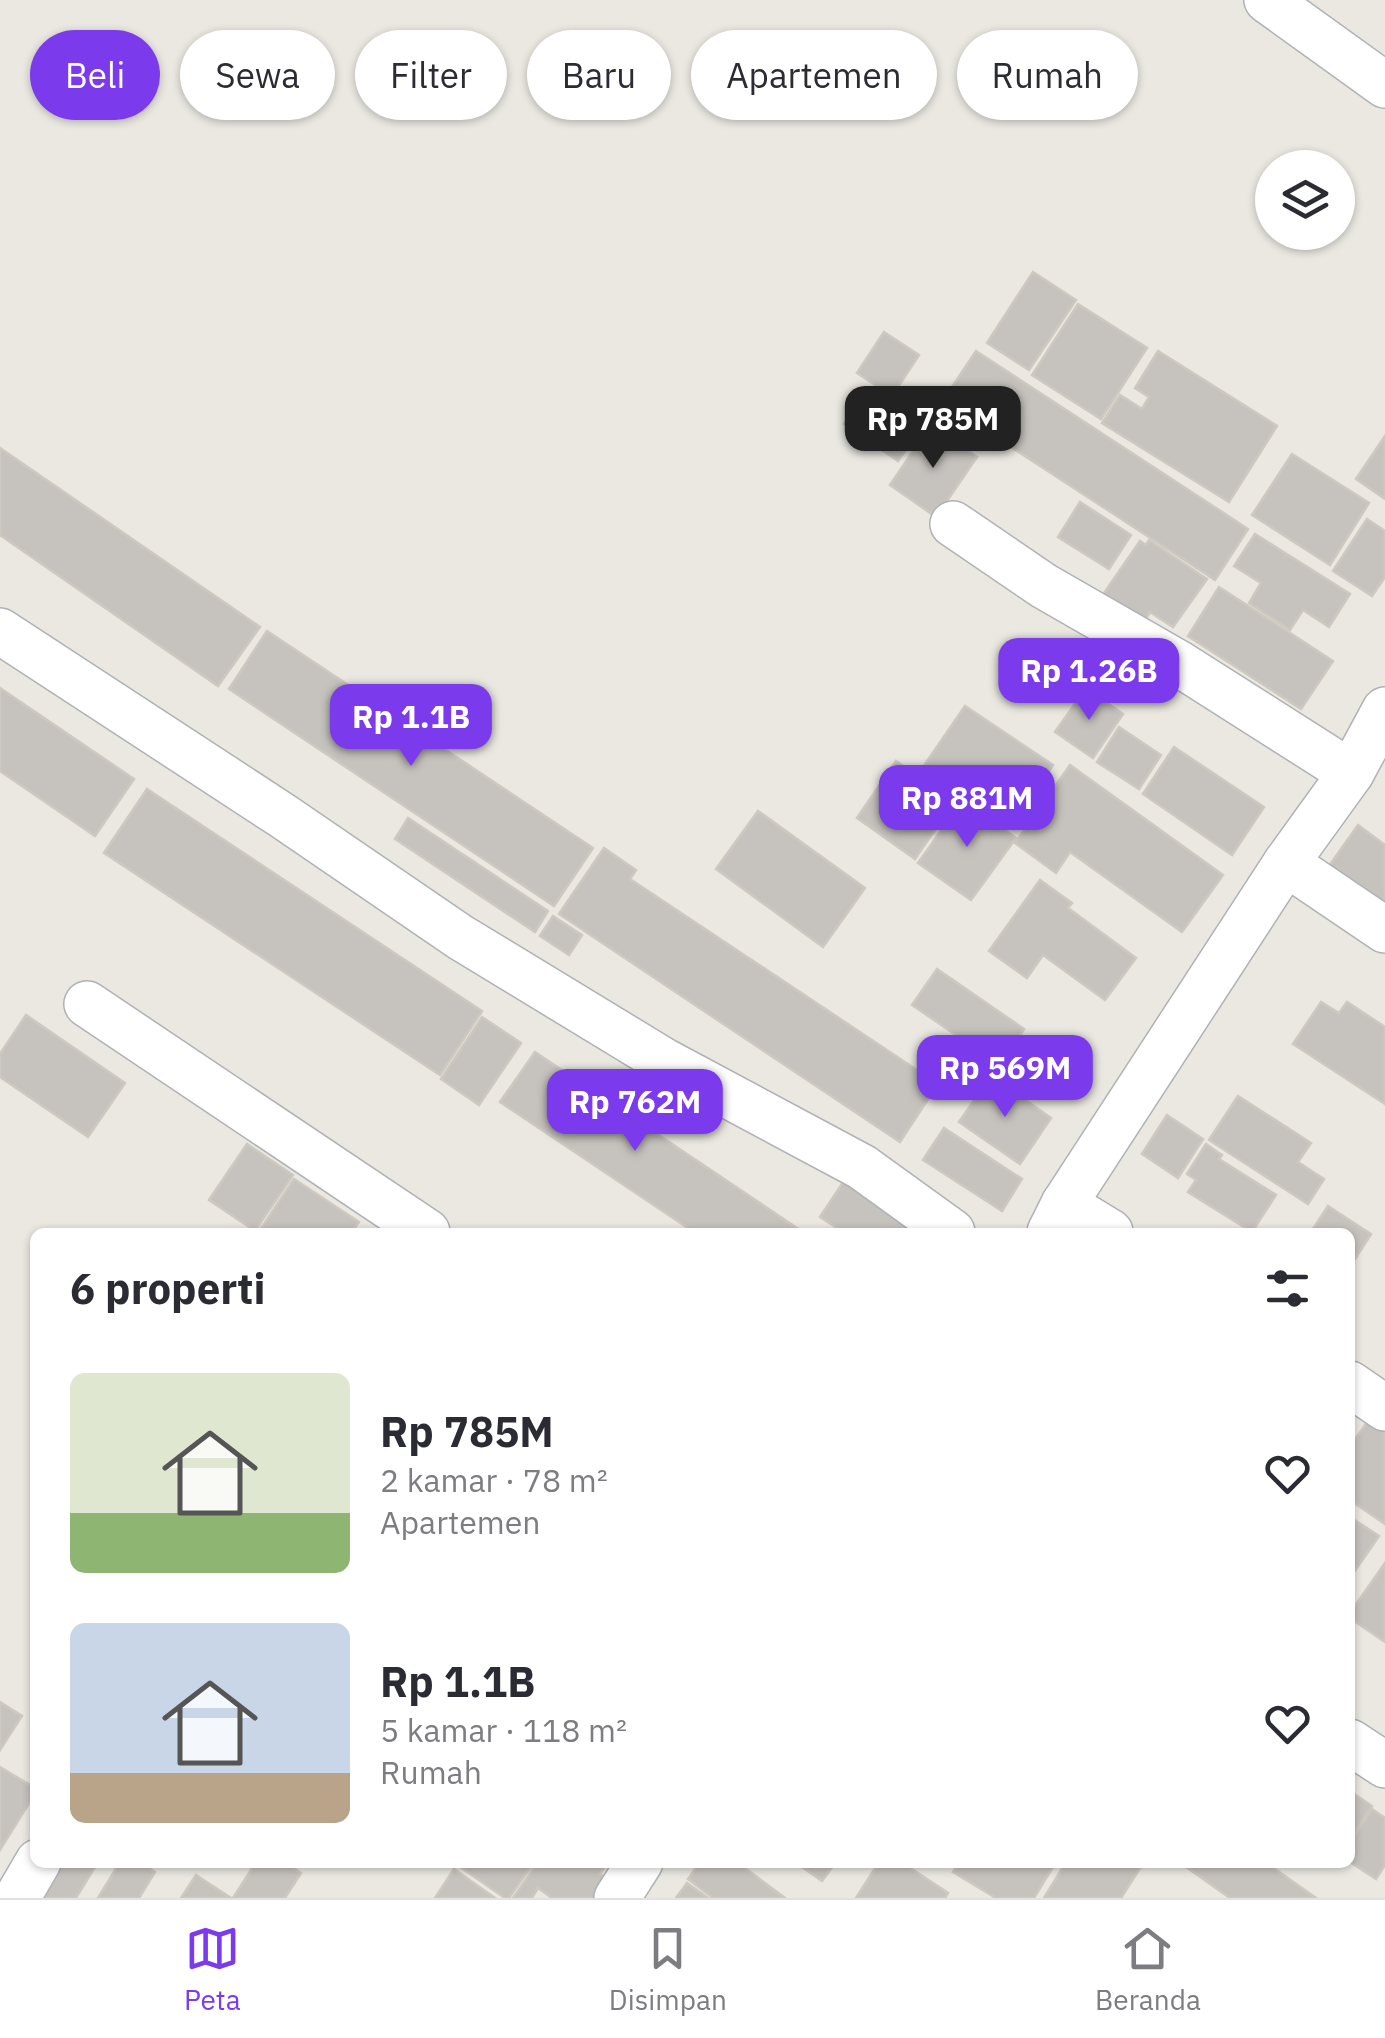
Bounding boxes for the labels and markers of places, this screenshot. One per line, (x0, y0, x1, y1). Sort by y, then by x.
pin: Rp 785M (841, 386, 1025, 471)
pin: Rp 1.26B (986, 638, 1192, 723)
pin: Rp 1.1B (319, 684, 503, 769)
pin: Rp 881M (875, 765, 1059, 850)
pin: Rp 569M (913, 1035, 1097, 1120)
pin: Rp 762M (543, 1069, 727, 1154)

